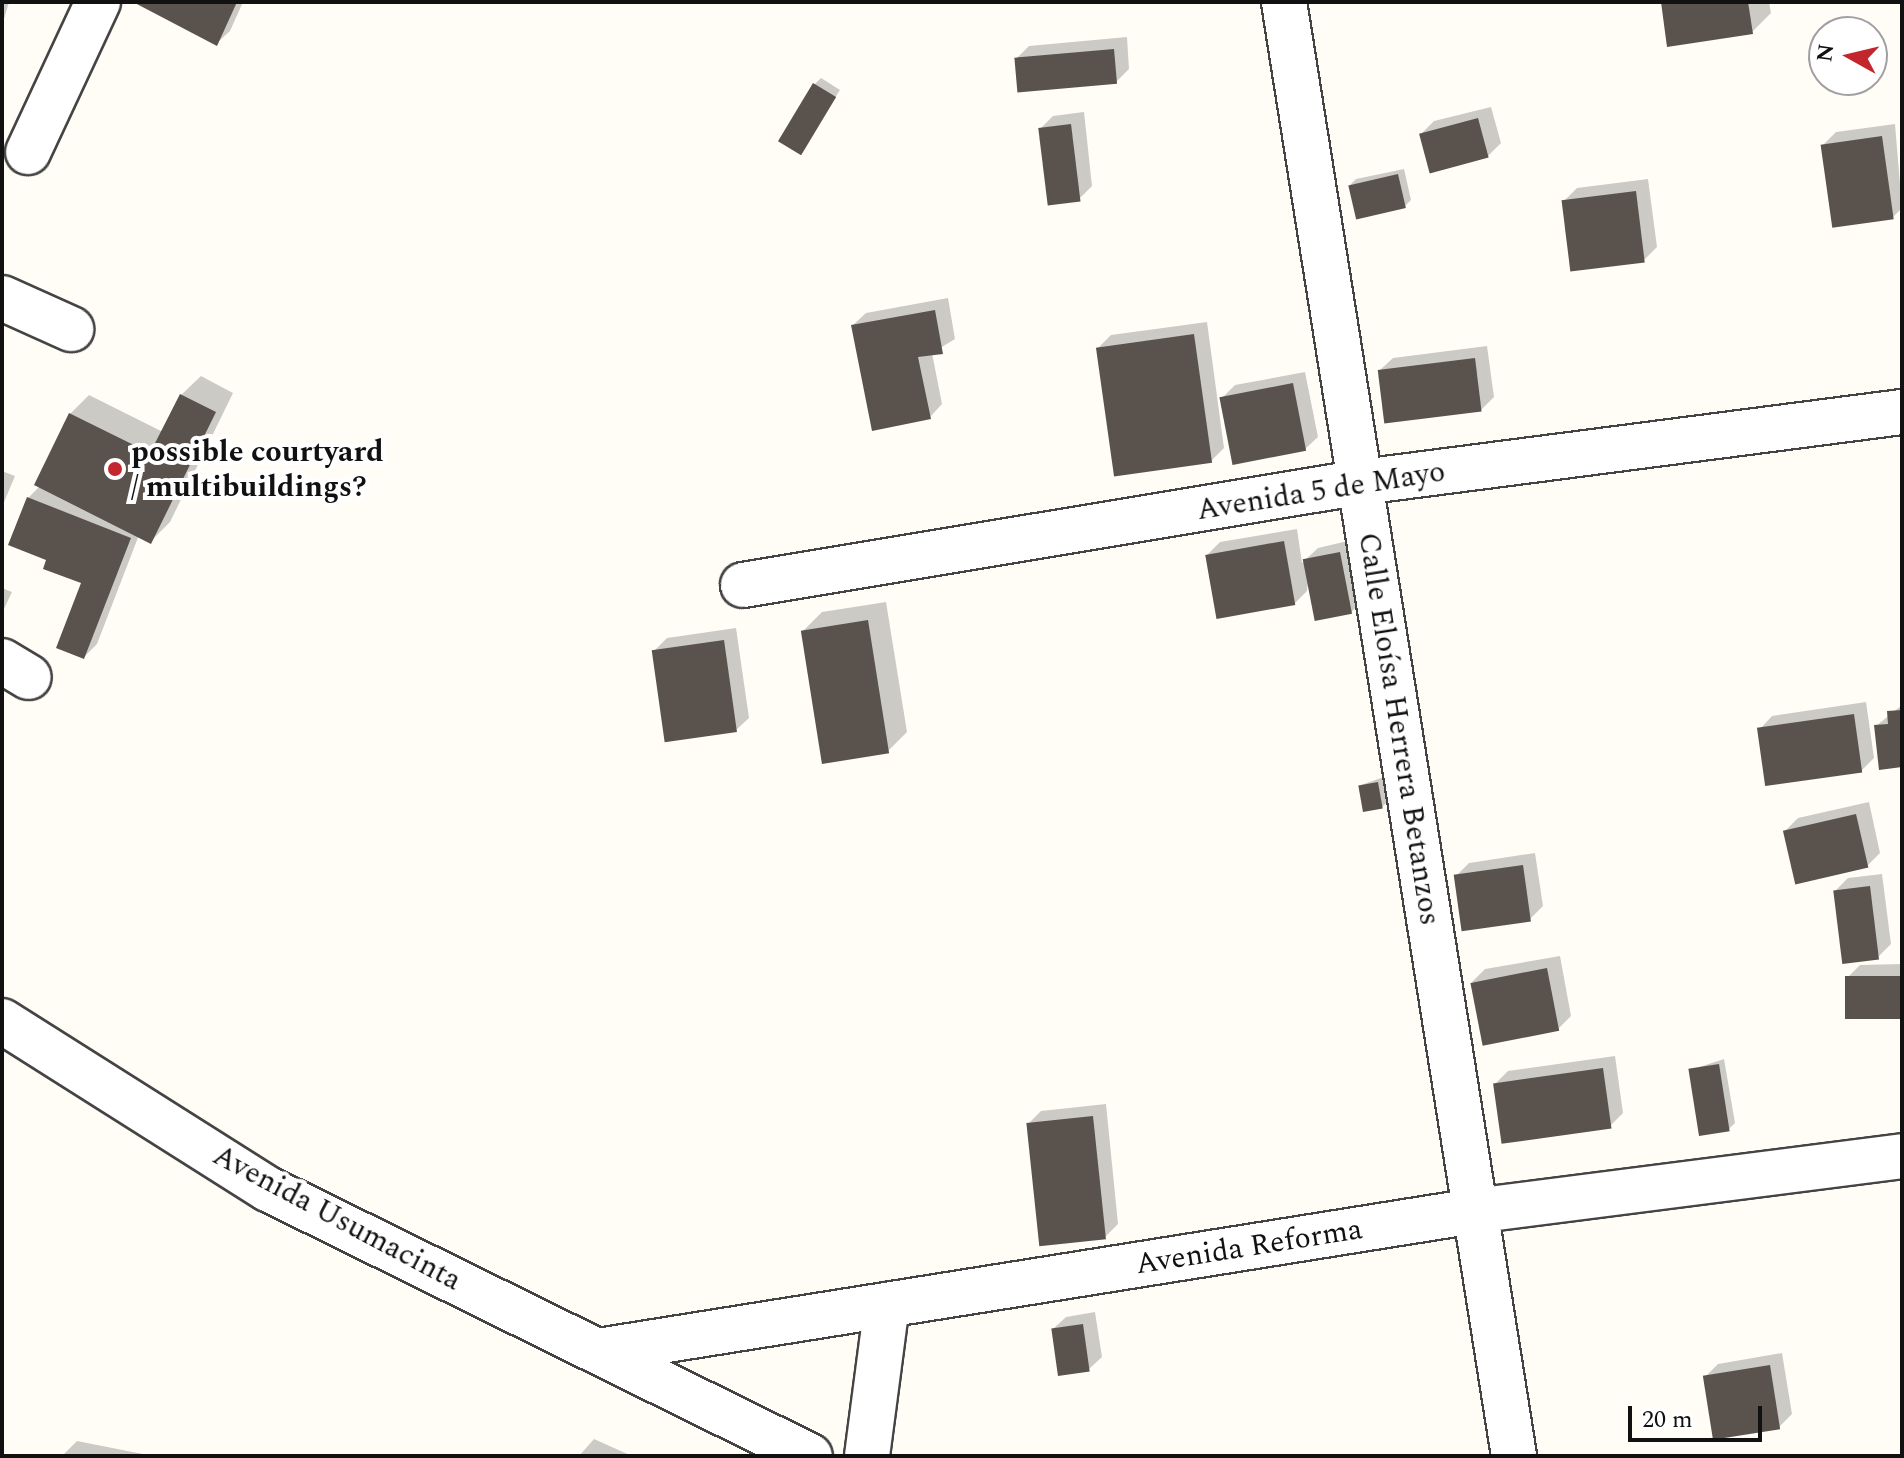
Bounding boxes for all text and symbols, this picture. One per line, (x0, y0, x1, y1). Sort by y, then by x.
north arrow (1808, 16, 1888, 96)
text: N (1808, 42, 1843, 64)
place label: possible courtyard / multibuildings? (131, 434, 384, 504)
street label: Avenida 5 de Mayo (1194, 454, 1448, 528)
marker: possible courtyard / multibuildings? (106, 460, 124, 478)
street label: Calle Eloísa Herrera Betanzos (1350, 530, 1448, 928)
street label: Avenida Usumacinta (207, 1137, 467, 1299)
street label: Avenida Reforma (1133, 1211, 1365, 1283)
scale bar (1632, 1390, 1766, 1440)
text: 20 m (1642, 1402, 1693, 1438)

